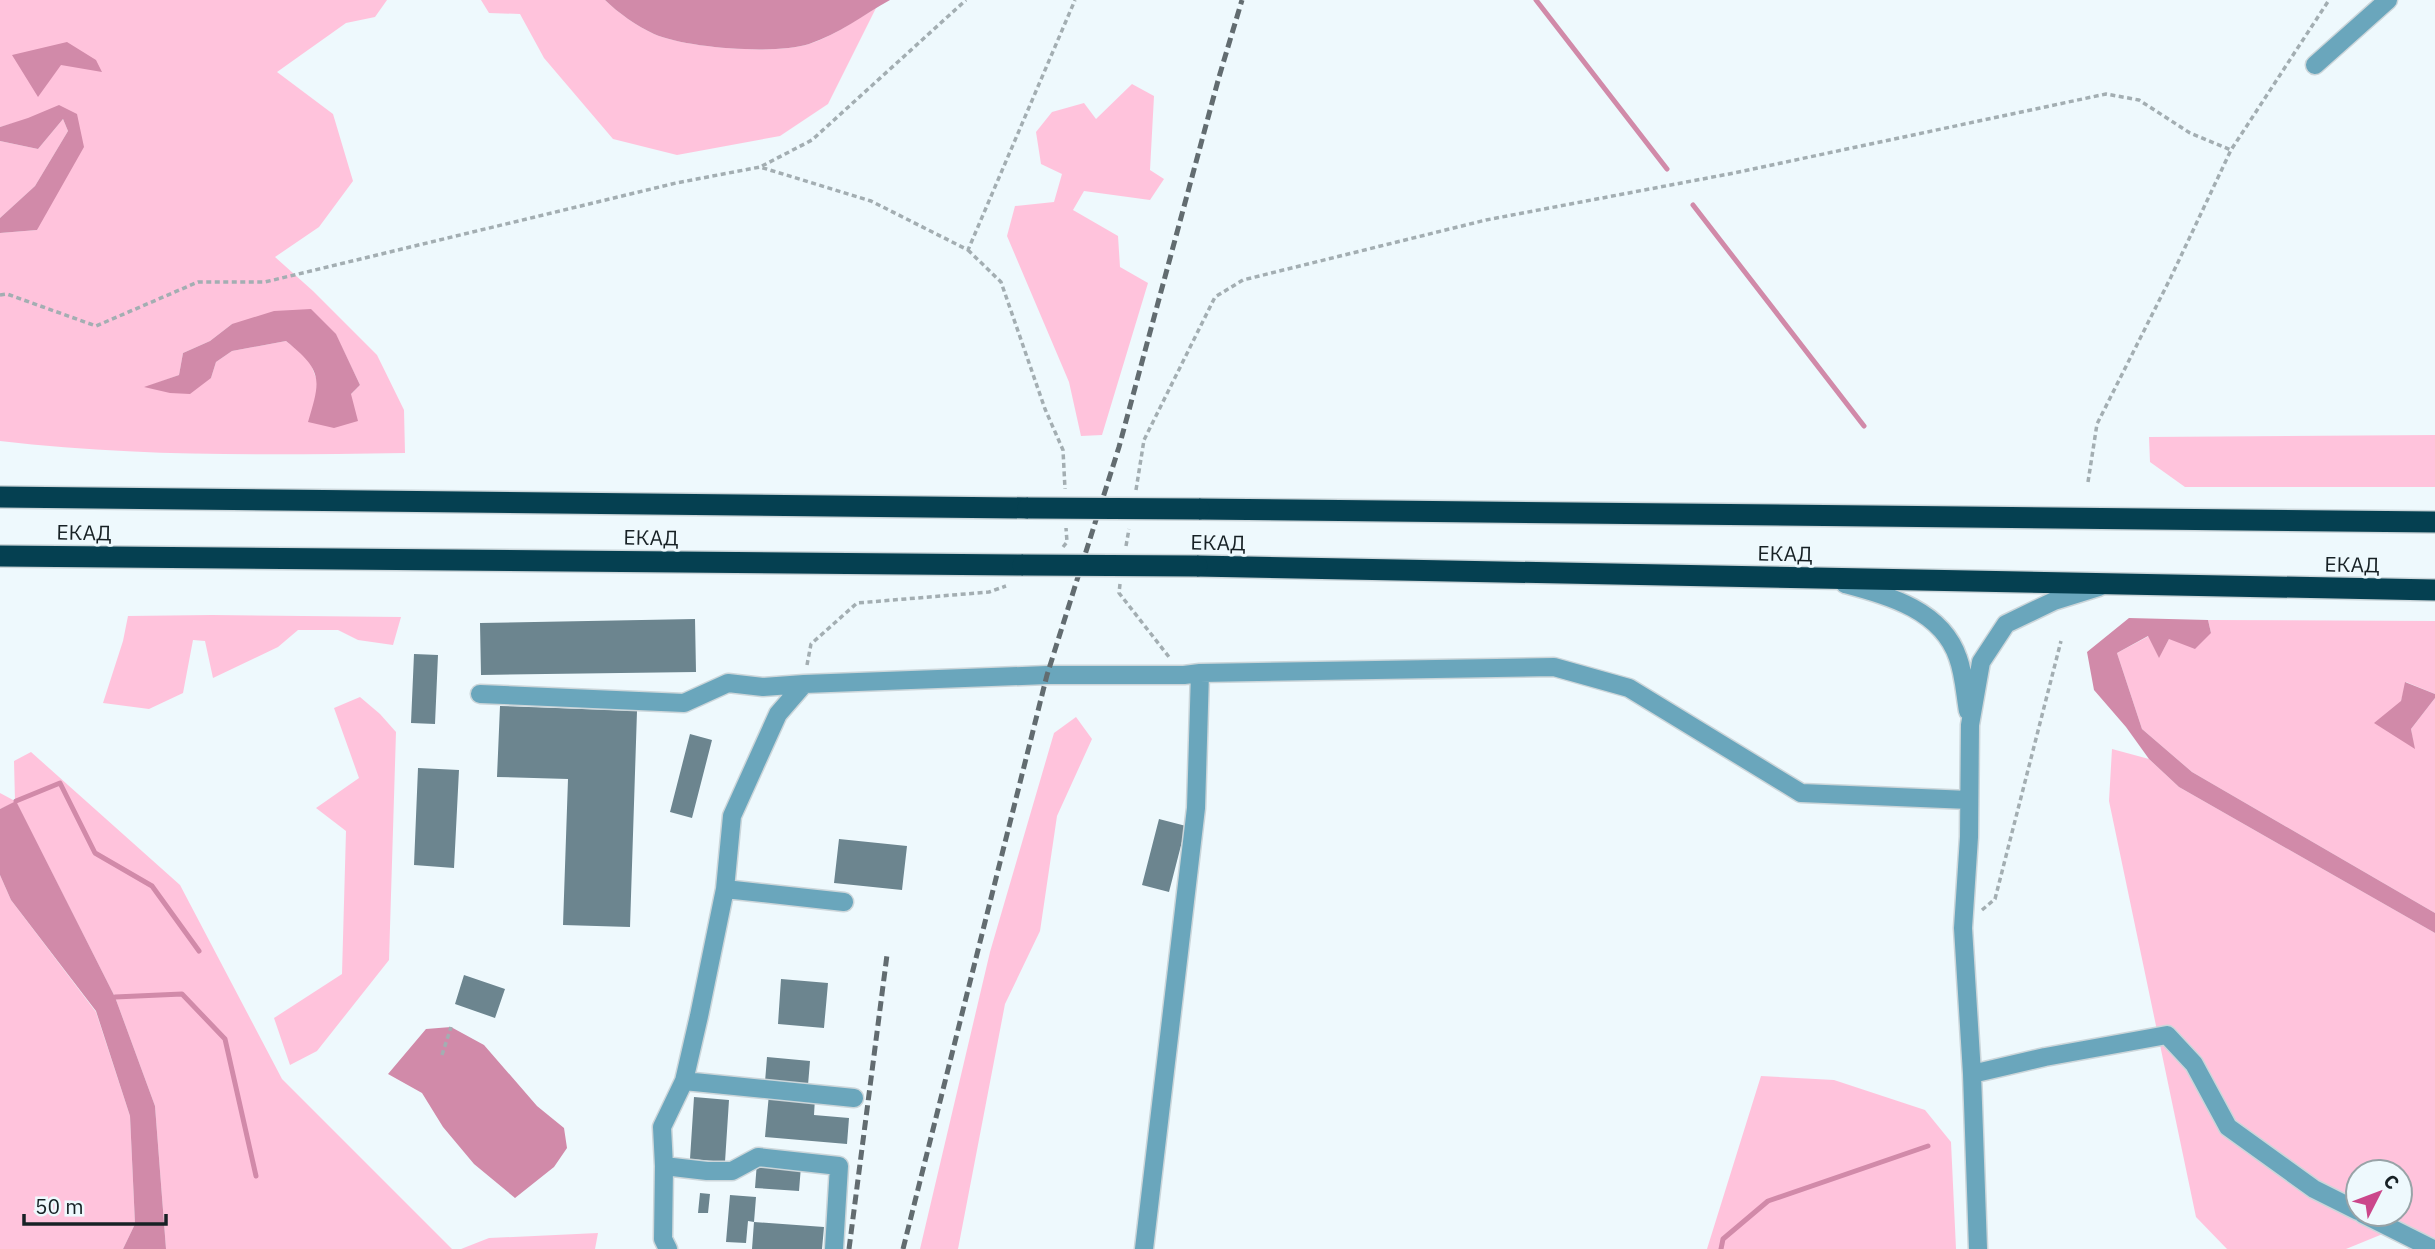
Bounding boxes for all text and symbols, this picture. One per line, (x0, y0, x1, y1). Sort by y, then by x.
street label: ЕКАД (56, 518, 112, 546)
street label: ЕКАД (623, 523, 679, 551)
street label: ЕКАД (1190, 528, 1246, 556)
street label: ЕКАД (1757, 539, 1813, 567)
street label: ЕКАД (2324, 550, 2380, 578)
north arrow (2344, 1158, 2414, 1228)
text: С (2379, 1169, 2405, 1194)
scale bar (24, 1182, 166, 1226)
text: 50 m (35, 1192, 84, 1220)

